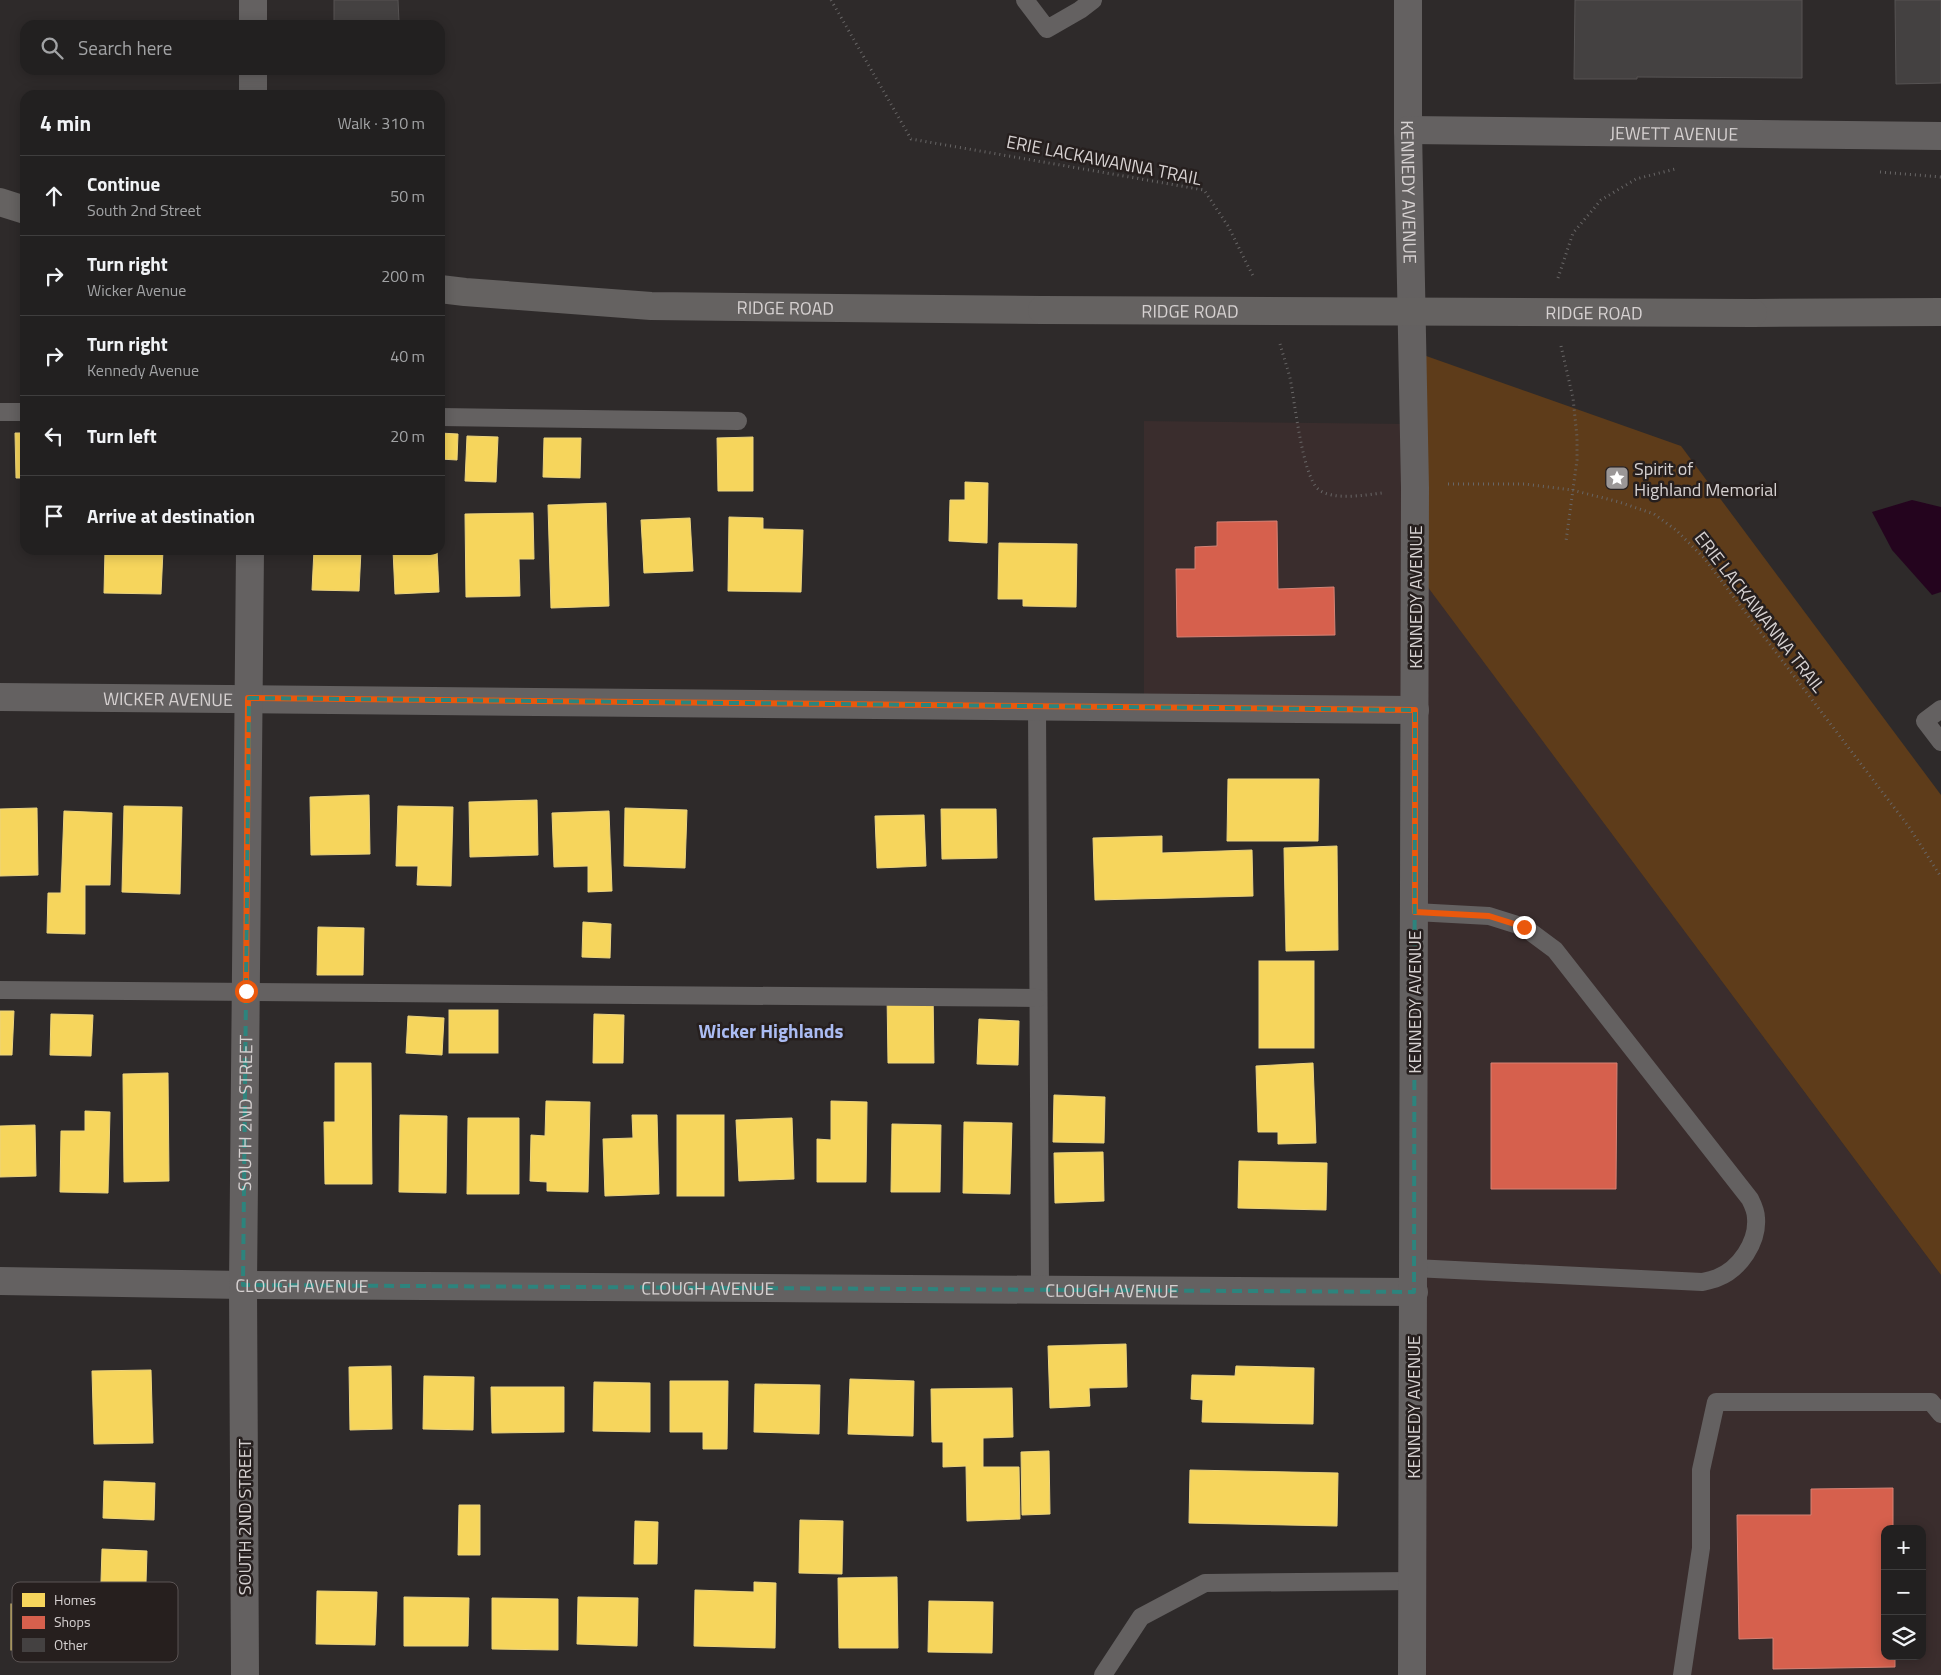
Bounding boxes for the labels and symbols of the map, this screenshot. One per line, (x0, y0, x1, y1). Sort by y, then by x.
street label: JEWETT AVENUE (1610, 119, 1738, 147)
street label: KENNEDY AVENUE (1395, 120, 1424, 264)
street label: ERIE LACKAWANNA TRAIL (1004, 128, 1204, 192)
street label: RIDGE ROAD (736, 293, 834, 321)
street label: RIDGE ROAD (1141, 297, 1239, 324)
street label: RIDGE ROAD (1545, 299, 1643, 326)
place label: Spirit of Highland Memorial (1634, 455, 1777, 503)
place icon: Spirit of Highland Memorial (1604, 465, 1630, 491)
street label: KENNEDY AVENUE (1402, 525, 1429, 669)
street label: ERIE LACKAWANNA TRAIL (1688, 526, 1832, 699)
street label: WICKER AVENUE (103, 684, 233, 713)
route end (1513, 916, 1536, 939)
street label: KENNEDY AVENUE (1401, 930, 1428, 1074)
route start (235, 980, 258, 1003)
district label: Wicker Highlands (699, 1016, 843, 1045)
street label: SOUTH 2ND STREET (230, 1034, 259, 1191)
street label: CLOUGH AVENUE (235, 1271, 369, 1299)
street label: CLOUGH AVENUE (641, 1274, 775, 1302)
street label: CLOUGH AVENUE (1045, 1276, 1179, 1304)
street label: KENNEDY AVENUE (1400, 1335, 1427, 1479)
street label: SOUTH 2ND STREET (231, 1438, 258, 1595)
legend (12, 1582, 178, 1662)
text: Homes (54, 1589, 96, 1610)
text: Shops (54, 1611, 90, 1632)
text: Other (54, 1634, 88, 1655)

